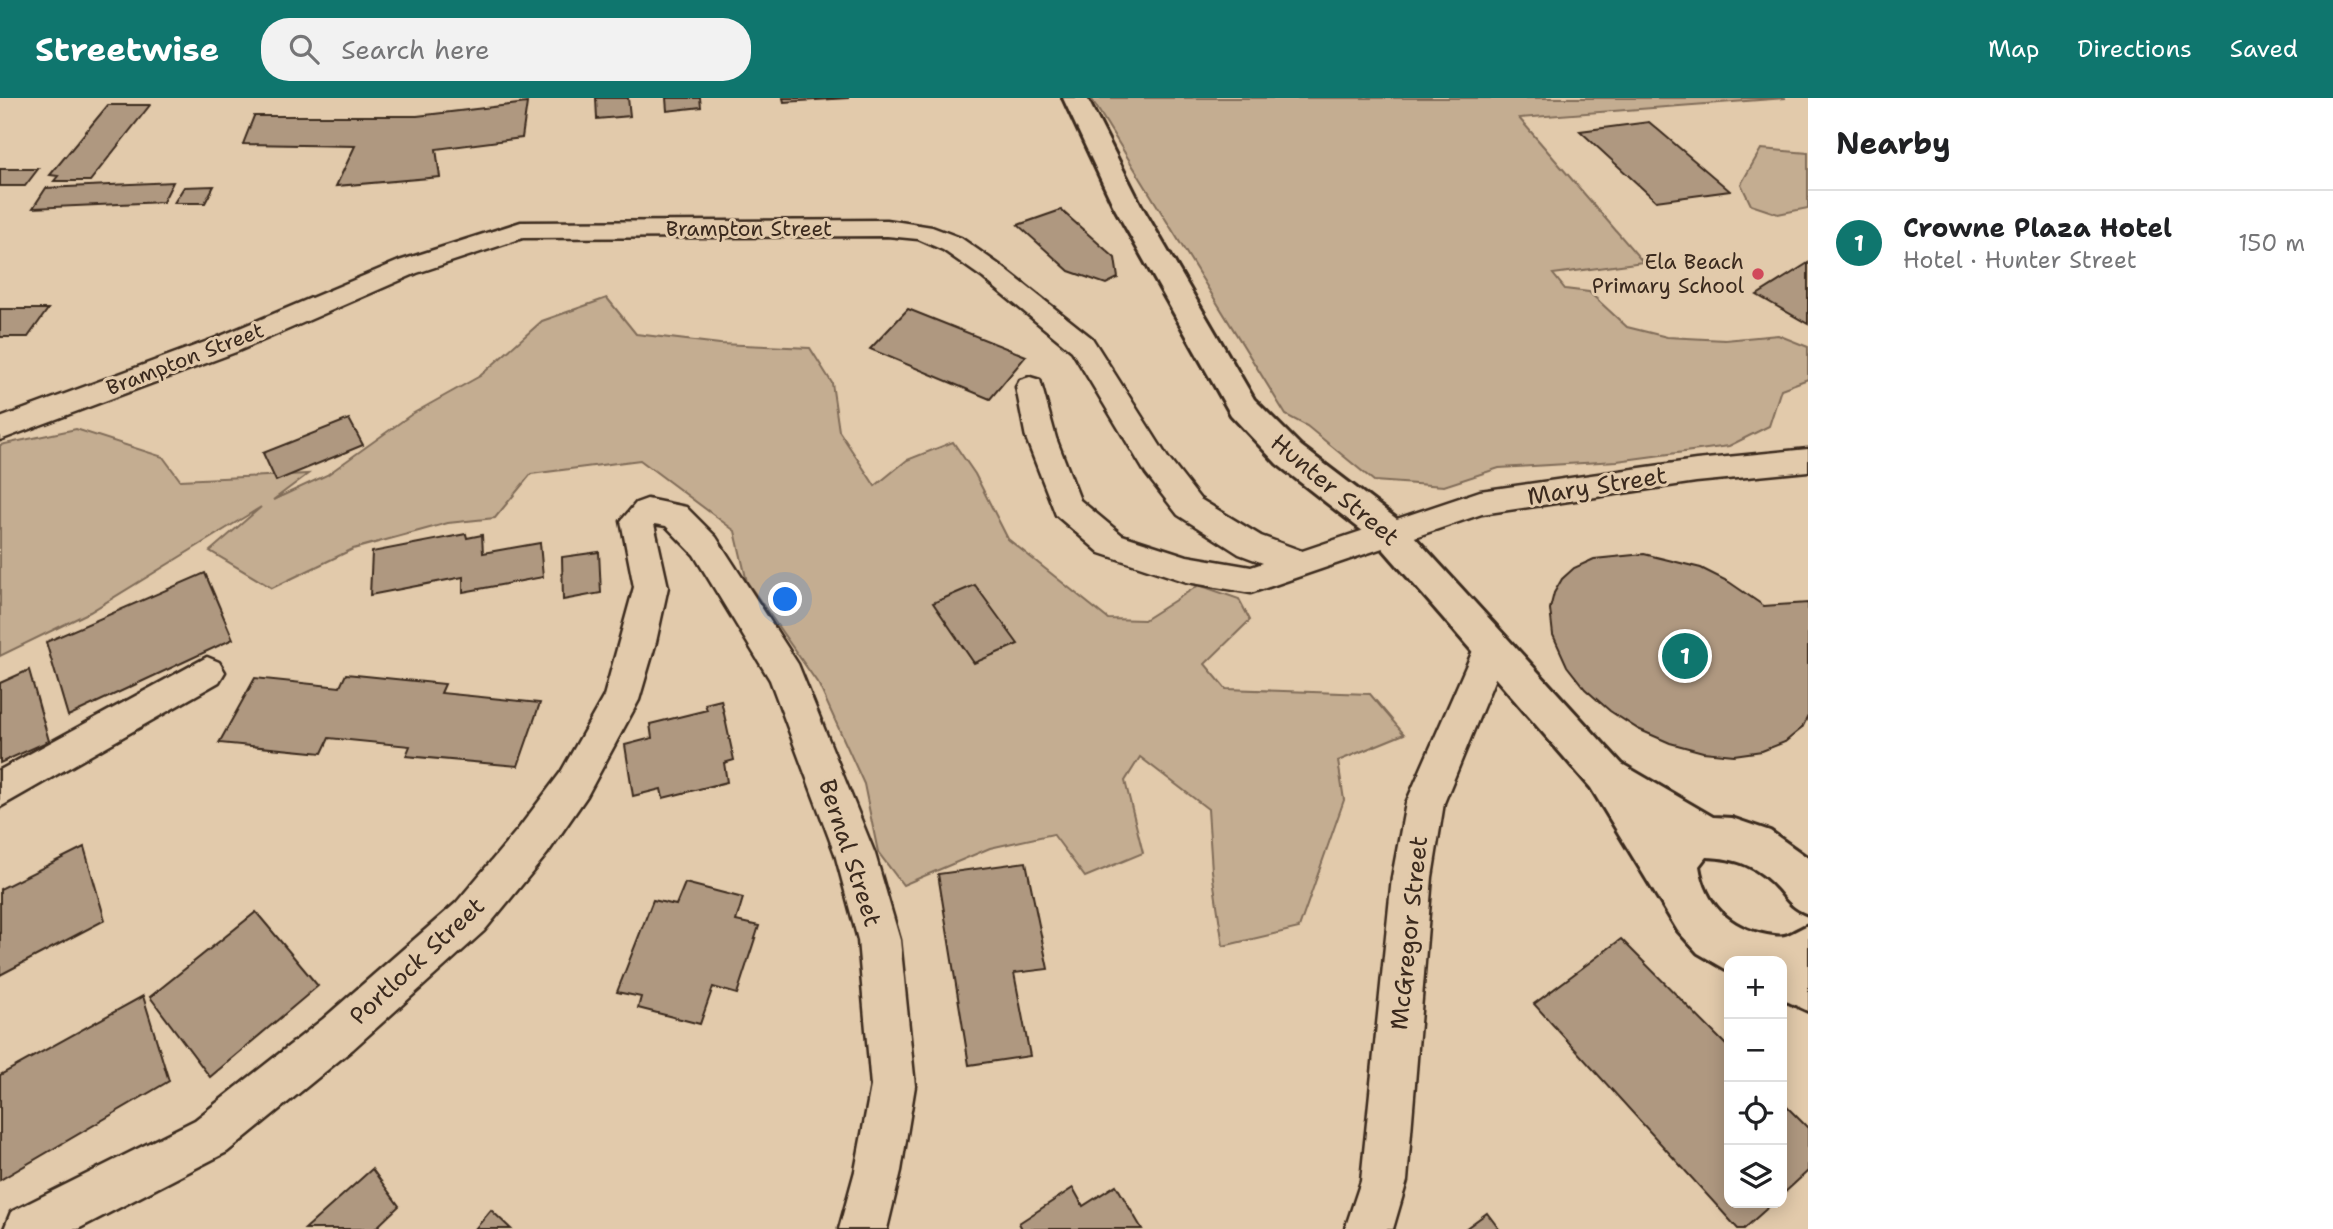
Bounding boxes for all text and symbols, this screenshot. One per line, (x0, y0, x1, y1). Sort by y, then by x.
search box (261, 18, 751, 81)
text: Streetwise (35, 27, 219, 72)
icon: search (285, 30, 323, 68)
text: Search here (341, 32, 490, 67)
text: Map (1988, 33, 2039, 65)
text: Directions (2077, 33, 2192, 65)
text: Saved (2230, 33, 2298, 65)
text: Nearby (1836, 123, 1951, 164)
text: Crowne Plaza Hotel (1903, 210, 2172, 245)
street label: Brampton Street (666, 215, 832, 243)
text: 1 (1854, 228, 1864, 258)
text: 150 m (2238, 228, 2305, 258)
text: Hotel · Hunter Street (1903, 245, 2137, 275)
place label: Ela Beach Primary School (1592, 248, 1745, 300)
marker: Ela Beach Primary School (1750, 266, 1766, 282)
street label: Brampton Street (102, 316, 268, 402)
street label: Hunter Street (1264, 427, 1406, 553)
street label: Mary Street (1525, 459, 1669, 513)
your location (768, 582, 802, 616)
pin: 1 (1662, 630, 1708, 682)
street label: Bernal Street (811, 775, 889, 931)
street label: McGregor Street (1383, 834, 1435, 1032)
street label: Portlock Street (343, 890, 491, 1032)
map controls (1724, 956, 1787, 1208)
button: + (1724, 956, 1787, 1019)
button: − (1724, 1019, 1787, 1082)
button: locate (1724, 1082, 1787, 1145)
button: layers (1724, 1145, 1787, 1208)

